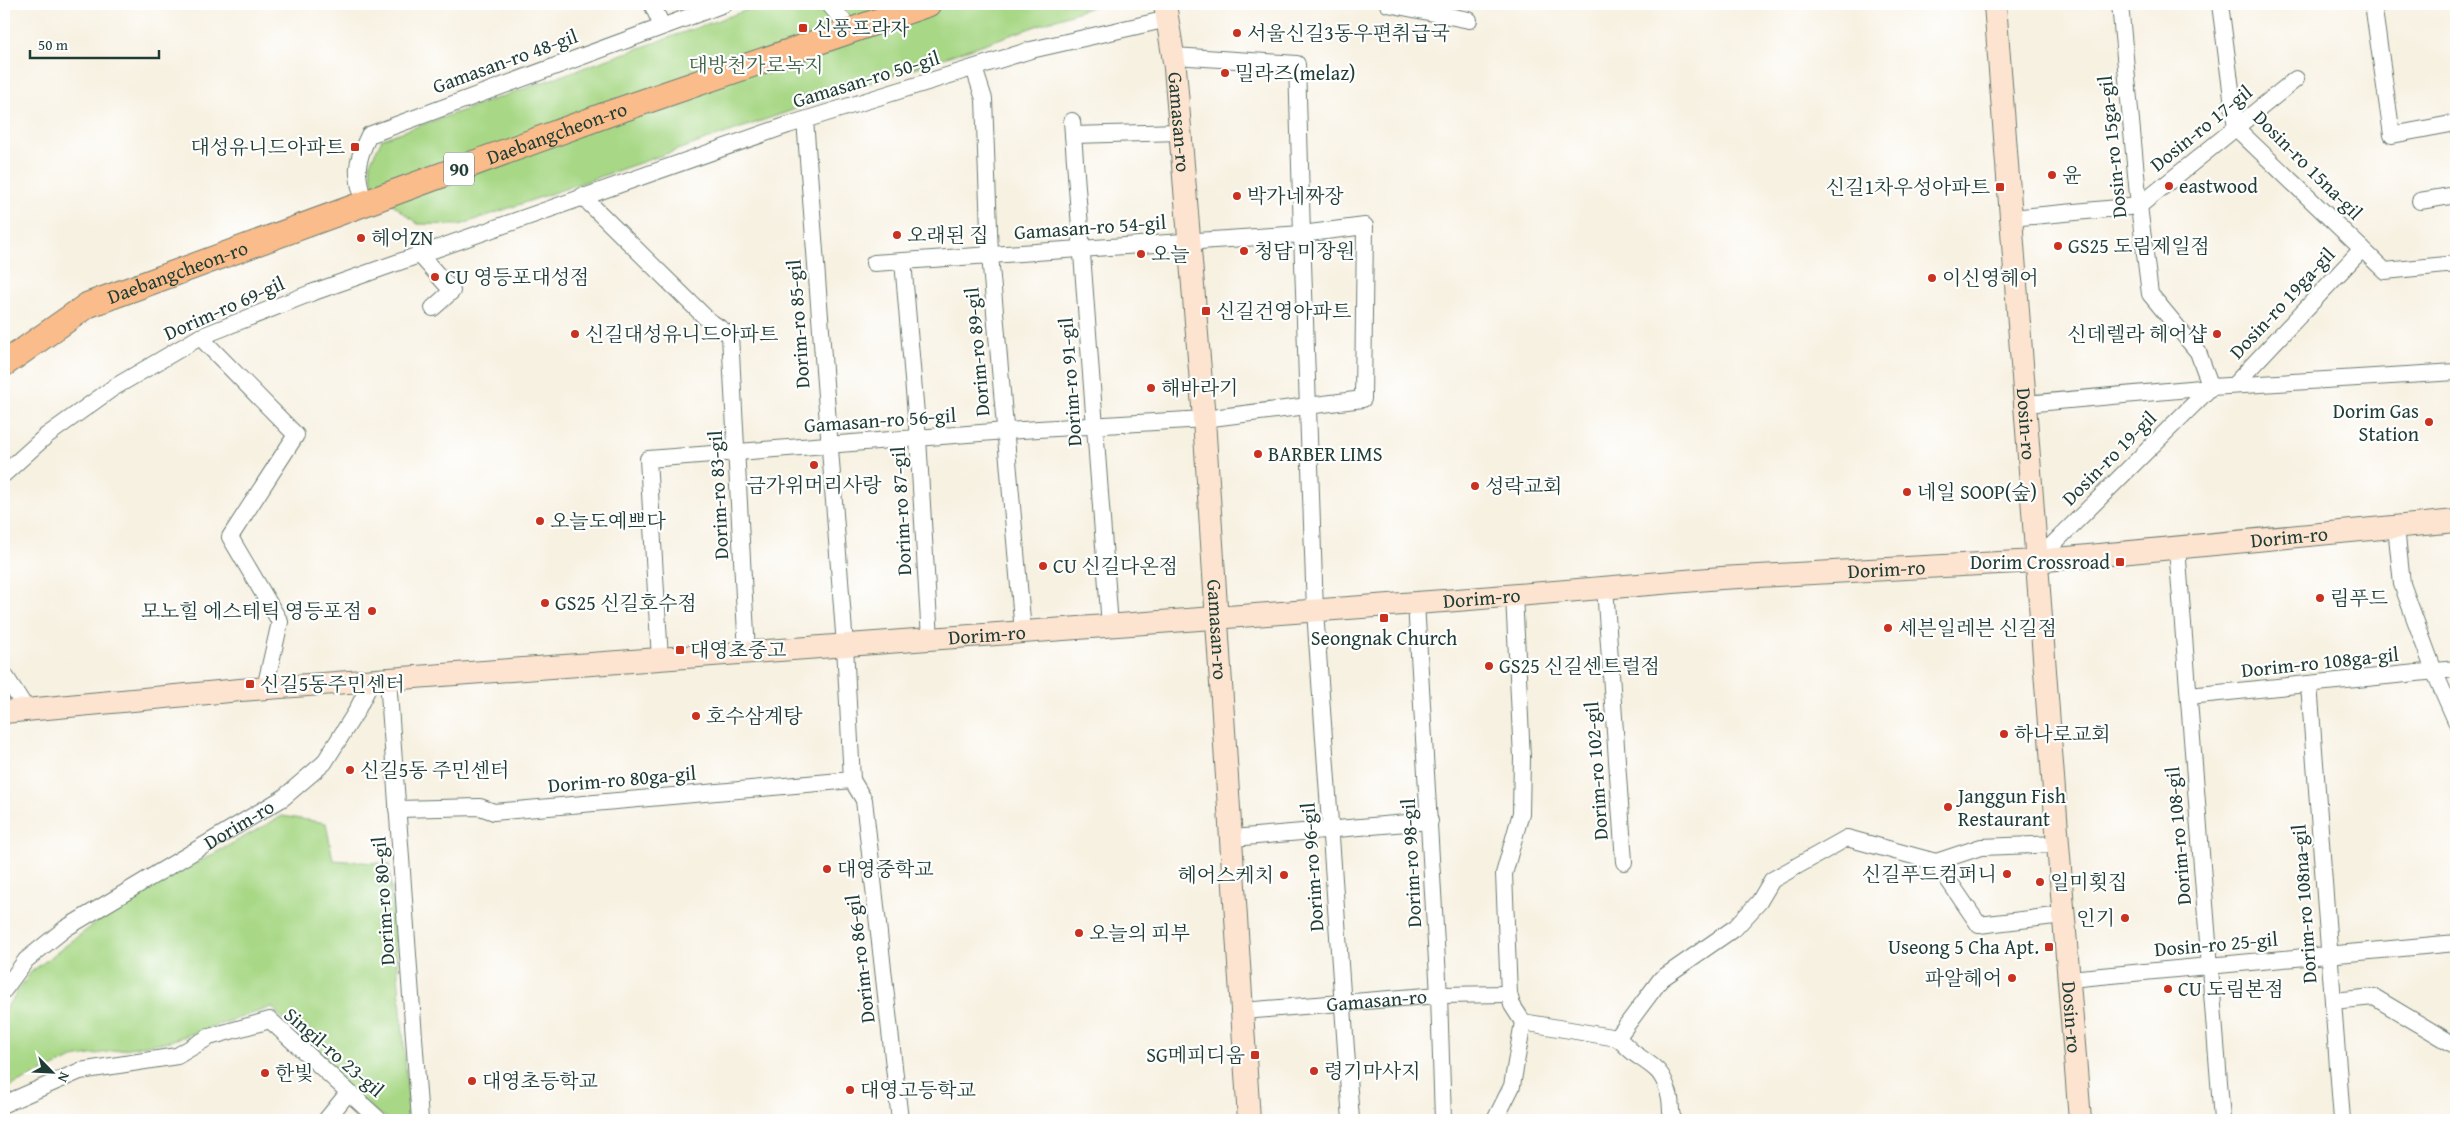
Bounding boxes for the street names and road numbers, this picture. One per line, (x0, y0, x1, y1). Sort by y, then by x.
street label: Gamasan-ro 48-gil (428, 21, 582, 100)
street label: Gamasan-ro 50-gil (789, 42, 943, 115)
street label: Gamasan-ro (1161, 71, 1199, 173)
street label: Dosin-ro 15ga-gil (2090, 74, 2133, 220)
street label: Dosin-ro 17-gil (2143, 77, 2258, 178)
street label: Daebangcheon-ro (482, 94, 631, 171)
street label: Dosin-ro 15na-gil (2247, 103, 2370, 226)
road number: 90 (444, 152, 474, 185)
street label: Gamasan-ro 54-gil (1013, 207, 1167, 246)
street label: Daebangcheon-ro (103, 233, 252, 311)
street label: Dosin-ro 19ga-gil (2222, 240, 2341, 365)
street label: Dorim-ro 85-gil (779, 258, 816, 390)
street label: Dorim-ro 69-gil (159, 268, 289, 347)
street label: Dorim-ro 89-gil (956, 286, 997, 418)
street label: Dorim-ro 91-gil (1051, 316, 1088, 448)
street label: Dosin-ro (2010, 387, 2044, 461)
street label: Gamasan-ro 56-gil (803, 400, 957, 439)
street label: Dosin-ro 19-gil (2055, 403, 2163, 512)
street label: Dorim-ro 83-gil (700, 429, 735, 560)
street label: Dorim-ro 87-gil (883, 445, 918, 576)
street label: Dorim-ro (2249, 518, 2329, 555)
street label: Dorim-ro (1847, 552, 1926, 585)
street label: Gamasan-ro (1200, 578, 1236, 681)
street label: Dorim-ro (1442, 580, 1521, 615)
street label: Dorim-ro (947, 617, 1027, 652)
street label: Dorim-ro 108ga-gil (2240, 639, 2401, 684)
street label: Dorim-ro 102-gil (1576, 700, 1615, 841)
street label: Dorim-ro 80ga-gil (547, 758, 698, 799)
street label: Dorim-ro 108-gil (2157, 765, 2198, 906)
street label: Dorim-ro (198, 792, 279, 856)
street label: Dorim-ro 98-gil (1393, 797, 1428, 928)
street label: Dorim-ro 96-gil (1293, 801, 1330, 933)
street label: Dorim-ro 108na-gil (2283, 823, 2324, 985)
street label: Dorim-ro 80-gil (364, 835, 401, 967)
street label: Dorim-ro 86-gil (837, 893, 882, 1025)
street label: Dosin-ro 25-gil (2153, 924, 2279, 963)
street label: Dosin-ro (2055, 980, 2090, 1054)
street label: Gamasan-ro (1325, 981, 1428, 1018)
street label: Singil-ro 23-gil (278, 1000, 391, 1104)

